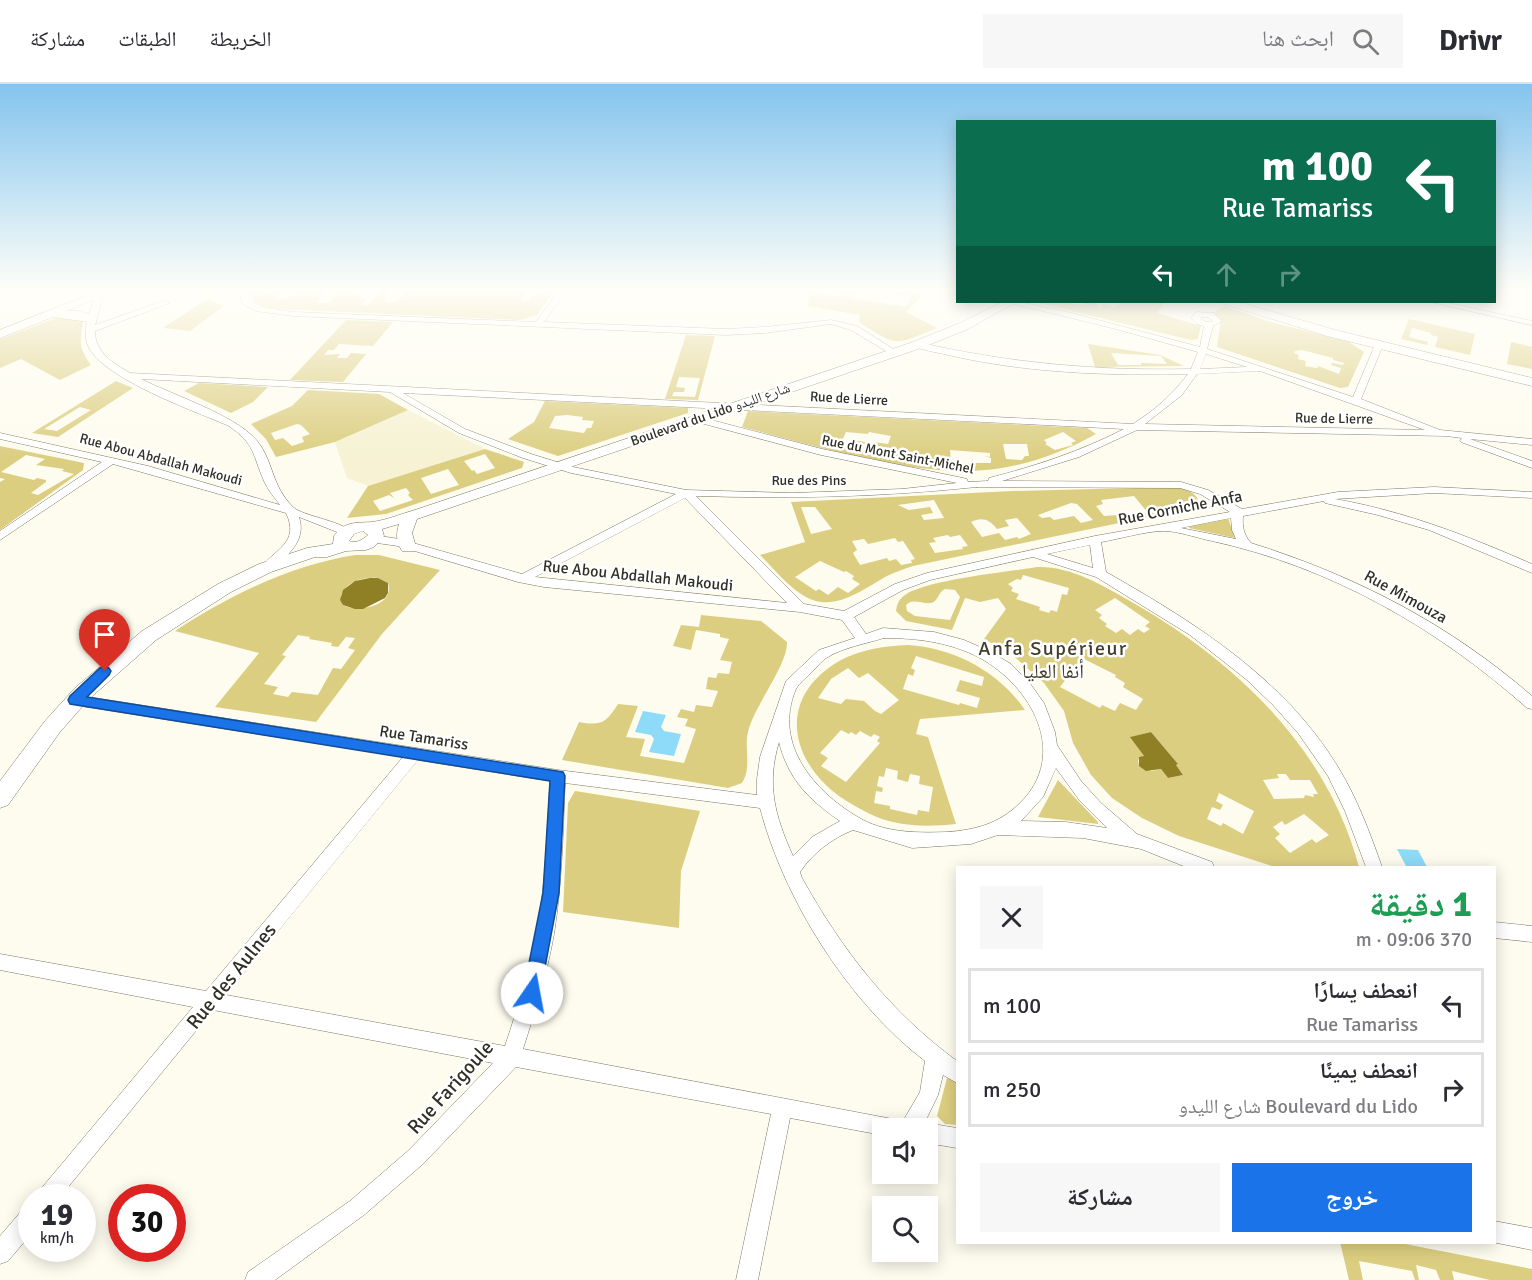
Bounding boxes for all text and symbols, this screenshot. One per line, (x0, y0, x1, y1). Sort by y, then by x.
search box (983, 14, 1403, 68)
text: Drivr (1439, 24, 1502, 58)
text: ابحث هنا (1262, 25, 1334, 52)
icon: search (1349, 25, 1382, 58)
text: مشاركة (30, 26, 85, 52)
text: الطبقات (118, 26, 177, 52)
text: الخريطة (210, 26, 271, 52)
text: 100 m (1262, 141, 1373, 192)
icon: left (1394, 144, 1472, 222)
text: Rue Tamariss (1222, 192, 1373, 225)
icon: left (1147, 258, 1180, 291)
icon: ahead (1210, 258, 1243, 291)
icon: right (1273, 258, 1306, 291)
street label: Boulevard du Lido شارع الليدو (628, 379, 793, 451)
street label: Rue de Lierre (809, 388, 888, 409)
street label: Rue de Lierre (1295, 409, 1373, 428)
street label: Rue Abou Abdallah Makoudi (78, 430, 244, 489)
street label: Rue du Mont Saint-Michel (820, 431, 975, 478)
street label: Rue des Pins (772, 472, 846, 489)
street label: Rue Corniche Anfa (1116, 486, 1244, 530)
street label: Rue Abou Abdallah Makoudi (542, 556, 734, 596)
street label: Rue Mimouza (1361, 566, 1451, 628)
pin (79, 609, 130, 671)
icon: arrive (88, 618, 121, 651)
district label: Anfa Supérieur أنفا العليا (978, 636, 1128, 684)
street label: Rue Tamariss (378, 721, 470, 755)
text: 1 دقيقة (1369, 882, 1472, 927)
button: close (980, 886, 1043, 949)
street label: Rue des Aulnes (181, 918, 282, 1034)
text: 370 m · 09:06 (1356, 927, 1472, 952)
position arrow (500, 961, 564, 1025)
text: انعطف يسارًا (1313, 977, 1418, 1004)
icon: left (1436, 989, 1469, 1022)
text: 100 m (983, 992, 1041, 1019)
text: Rue Tamariss (1306, 1012, 1418, 1037)
street label: Rue Farigoule (402, 1035, 499, 1139)
text: انعطف يمينًا (1320, 1057, 1418, 1084)
icon: right (1436, 1073, 1469, 1106)
text: 250 m (983, 1076, 1041, 1103)
text: Boulevard du Lido شارع الليدو (1179, 1094, 1418, 1119)
map controls (872, 1118, 938, 1262)
button: sound (872, 1118, 938, 1184)
button: مشاركة (980, 1163, 1220, 1232)
button: خروج (1232, 1163, 1472, 1232)
speed limit sign: 30 (108, 1184, 186, 1262)
button: search (872, 1196, 938, 1262)
text: 19 (41, 1197, 73, 1234)
text: km/h (40, 1229, 74, 1247)

